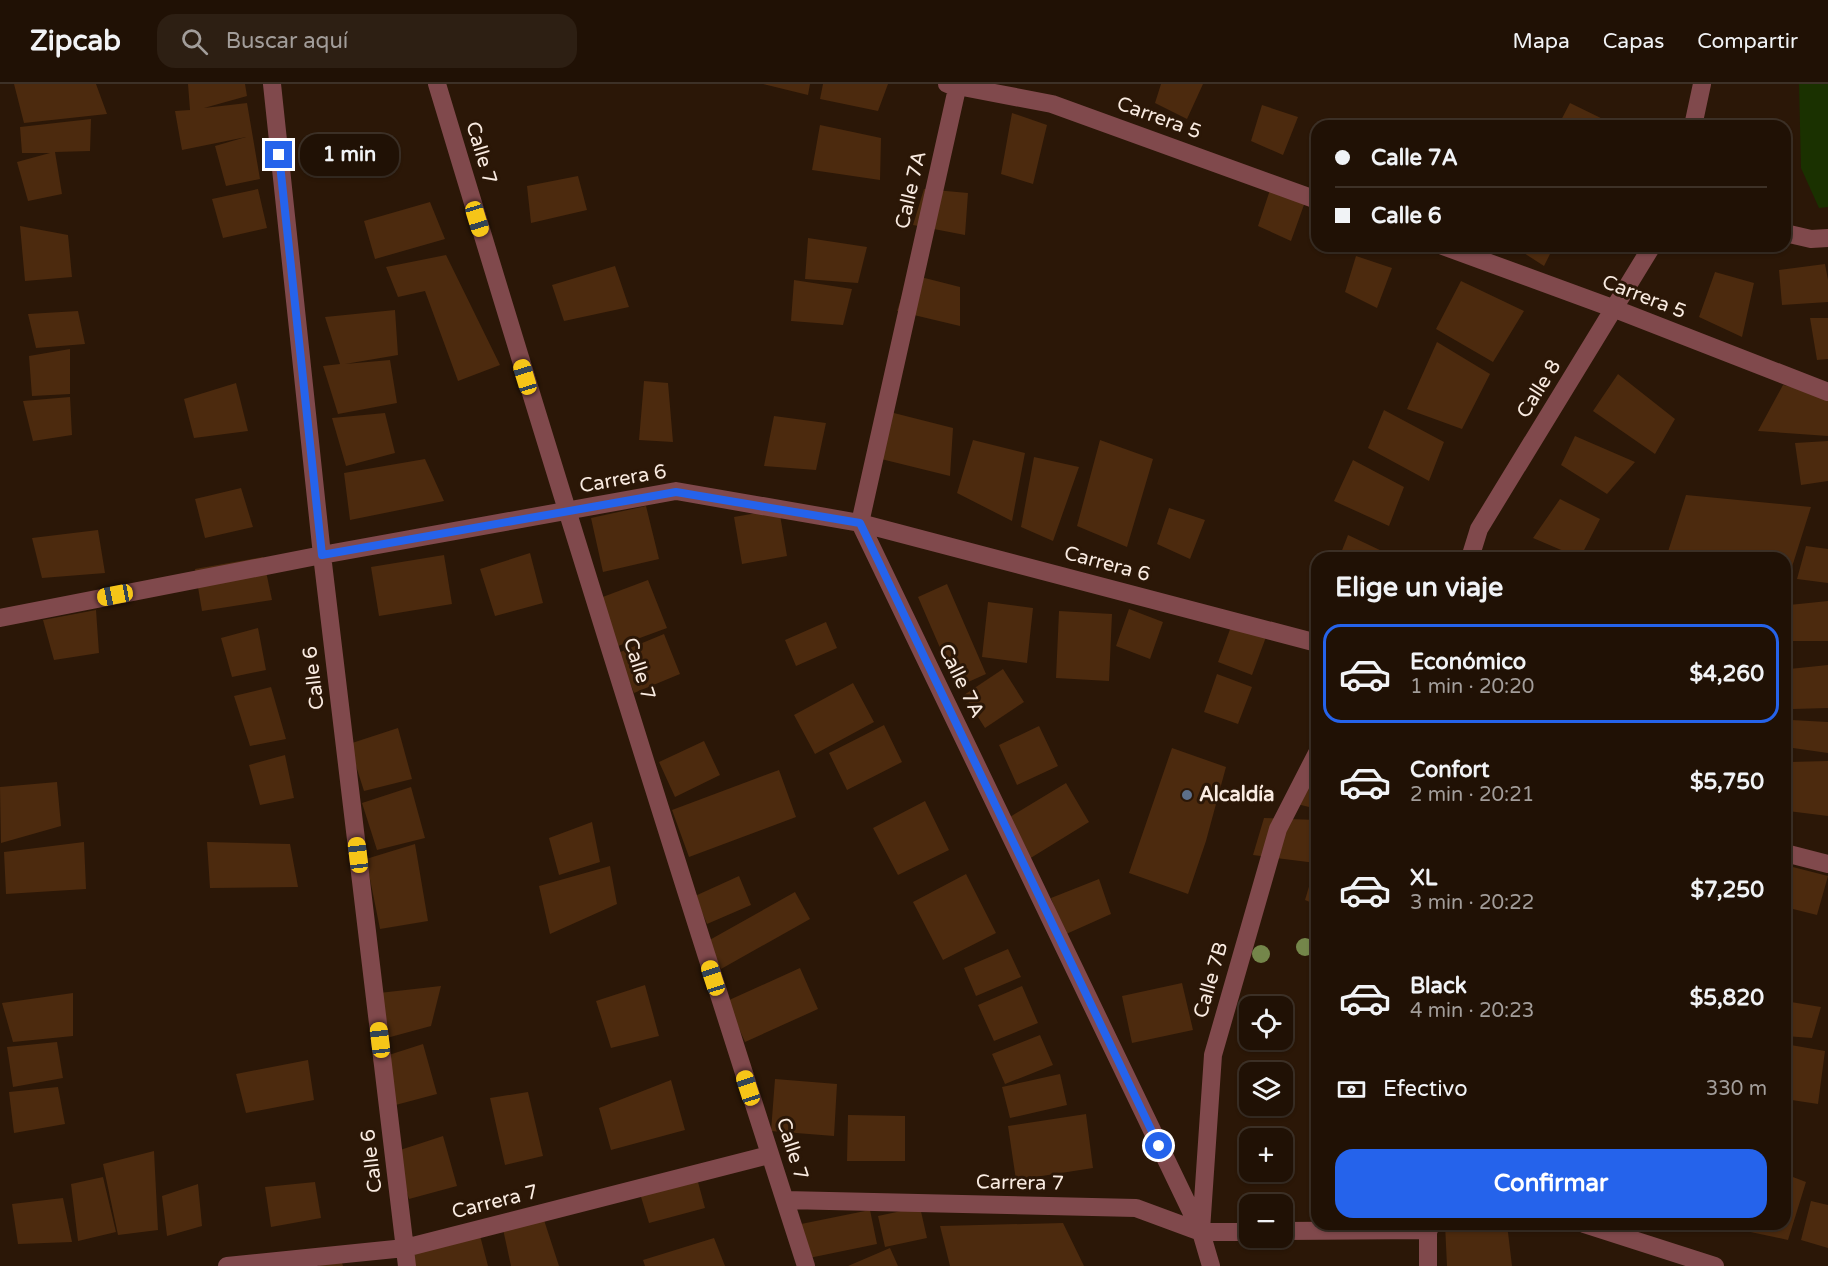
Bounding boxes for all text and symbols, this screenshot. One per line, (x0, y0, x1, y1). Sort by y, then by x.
search box (157, 14, 577, 68)
text: Zipcab (30, 24, 121, 58)
icon: search (178, 25, 211, 58)
text: Buscar aquí (226, 28, 348, 54)
text: Mapa (1513, 29, 1570, 54)
text: Capas (1603, 29, 1664, 54)
text: Compartir (1697, 29, 1798, 54)
street label: Carrera 5 (1113, 92, 1205, 144)
street label: Calle 7 (460, 119, 502, 187)
callout: 1 min (300, 134, 399, 176)
route end (265, 141, 292, 168)
text: 1 min (323, 143, 376, 167)
text: Calle 7A (1371, 145, 1458, 171)
street label: Calle 7A (890, 149, 932, 231)
car (463, 199, 491, 239)
text: Calle 6 (1371, 203, 1442, 229)
street label: Carrera 5 (1599, 270, 1689, 324)
street label: Calle 8 (1512, 355, 1566, 423)
car (511, 357, 539, 397)
street label: Carrera 6 (578, 460, 668, 498)
street label: Carrera 6 (1061, 541, 1153, 587)
text: Elige un viaje (1335, 571, 1503, 604)
car (96, 583, 134, 607)
street label: Calle 7 (618, 635, 660, 703)
street label: Calle 7A (933, 640, 989, 722)
street label: Calle 6 (298, 645, 330, 711)
icon: car (1338, 647, 1392, 701)
text: Económico (1410, 649, 1526, 675)
text: $4,260 (1689, 661, 1764, 687)
text: 1 min · 20:20 (1410, 675, 1534, 699)
icon: car (1338, 755, 1392, 809)
text: Confort (1410, 757, 1489, 783)
text: $5,750 (1690, 769, 1764, 795)
place label: Alcaldía (1199, 783, 1275, 807)
text: 2 min · 20:21 (1410, 783, 1534, 807)
marker: Alcaldía (1180, 788, 1194, 802)
car (347, 836, 369, 874)
icon: car (1338, 863, 1392, 917)
text: XL (1410, 865, 1437, 891)
text: $7,250 (1691, 877, 1764, 903)
text: 3 min · 20:22 (1410, 891, 1534, 915)
street label: Calle 7B (1189, 939, 1233, 1021)
car (699, 958, 727, 998)
icon: car (1338, 971, 1392, 1025)
text: Black (1410, 973, 1467, 999)
text: $5,820 (1690, 985, 1764, 1011)
map controls (1239, 996, 1293, 1248)
button: locate (1239, 996, 1293, 1050)
text: 4 min · 20:23 (1410, 999, 1534, 1023)
car (369, 1021, 391, 1059)
button: layers (1239, 1062, 1293, 1116)
car (734, 1068, 762, 1108)
icon: cash (1335, 1073, 1368, 1106)
text: Efectivo (1383, 1076, 1468, 1102)
text: 330 m (1706, 1077, 1767, 1101)
street label: Calle 7 (771, 1115, 813, 1183)
street label: Calle 6 (356, 1128, 388, 1194)
button: + (1239, 1128, 1293, 1182)
route start (1145, 1132, 1172, 1159)
button: Confirmar (1335, 1149, 1767, 1218)
street label: Carrera 7 (976, 1170, 1064, 1196)
street label: Carrera 7 (449, 1180, 541, 1224)
button: − (1239, 1194, 1293, 1248)

